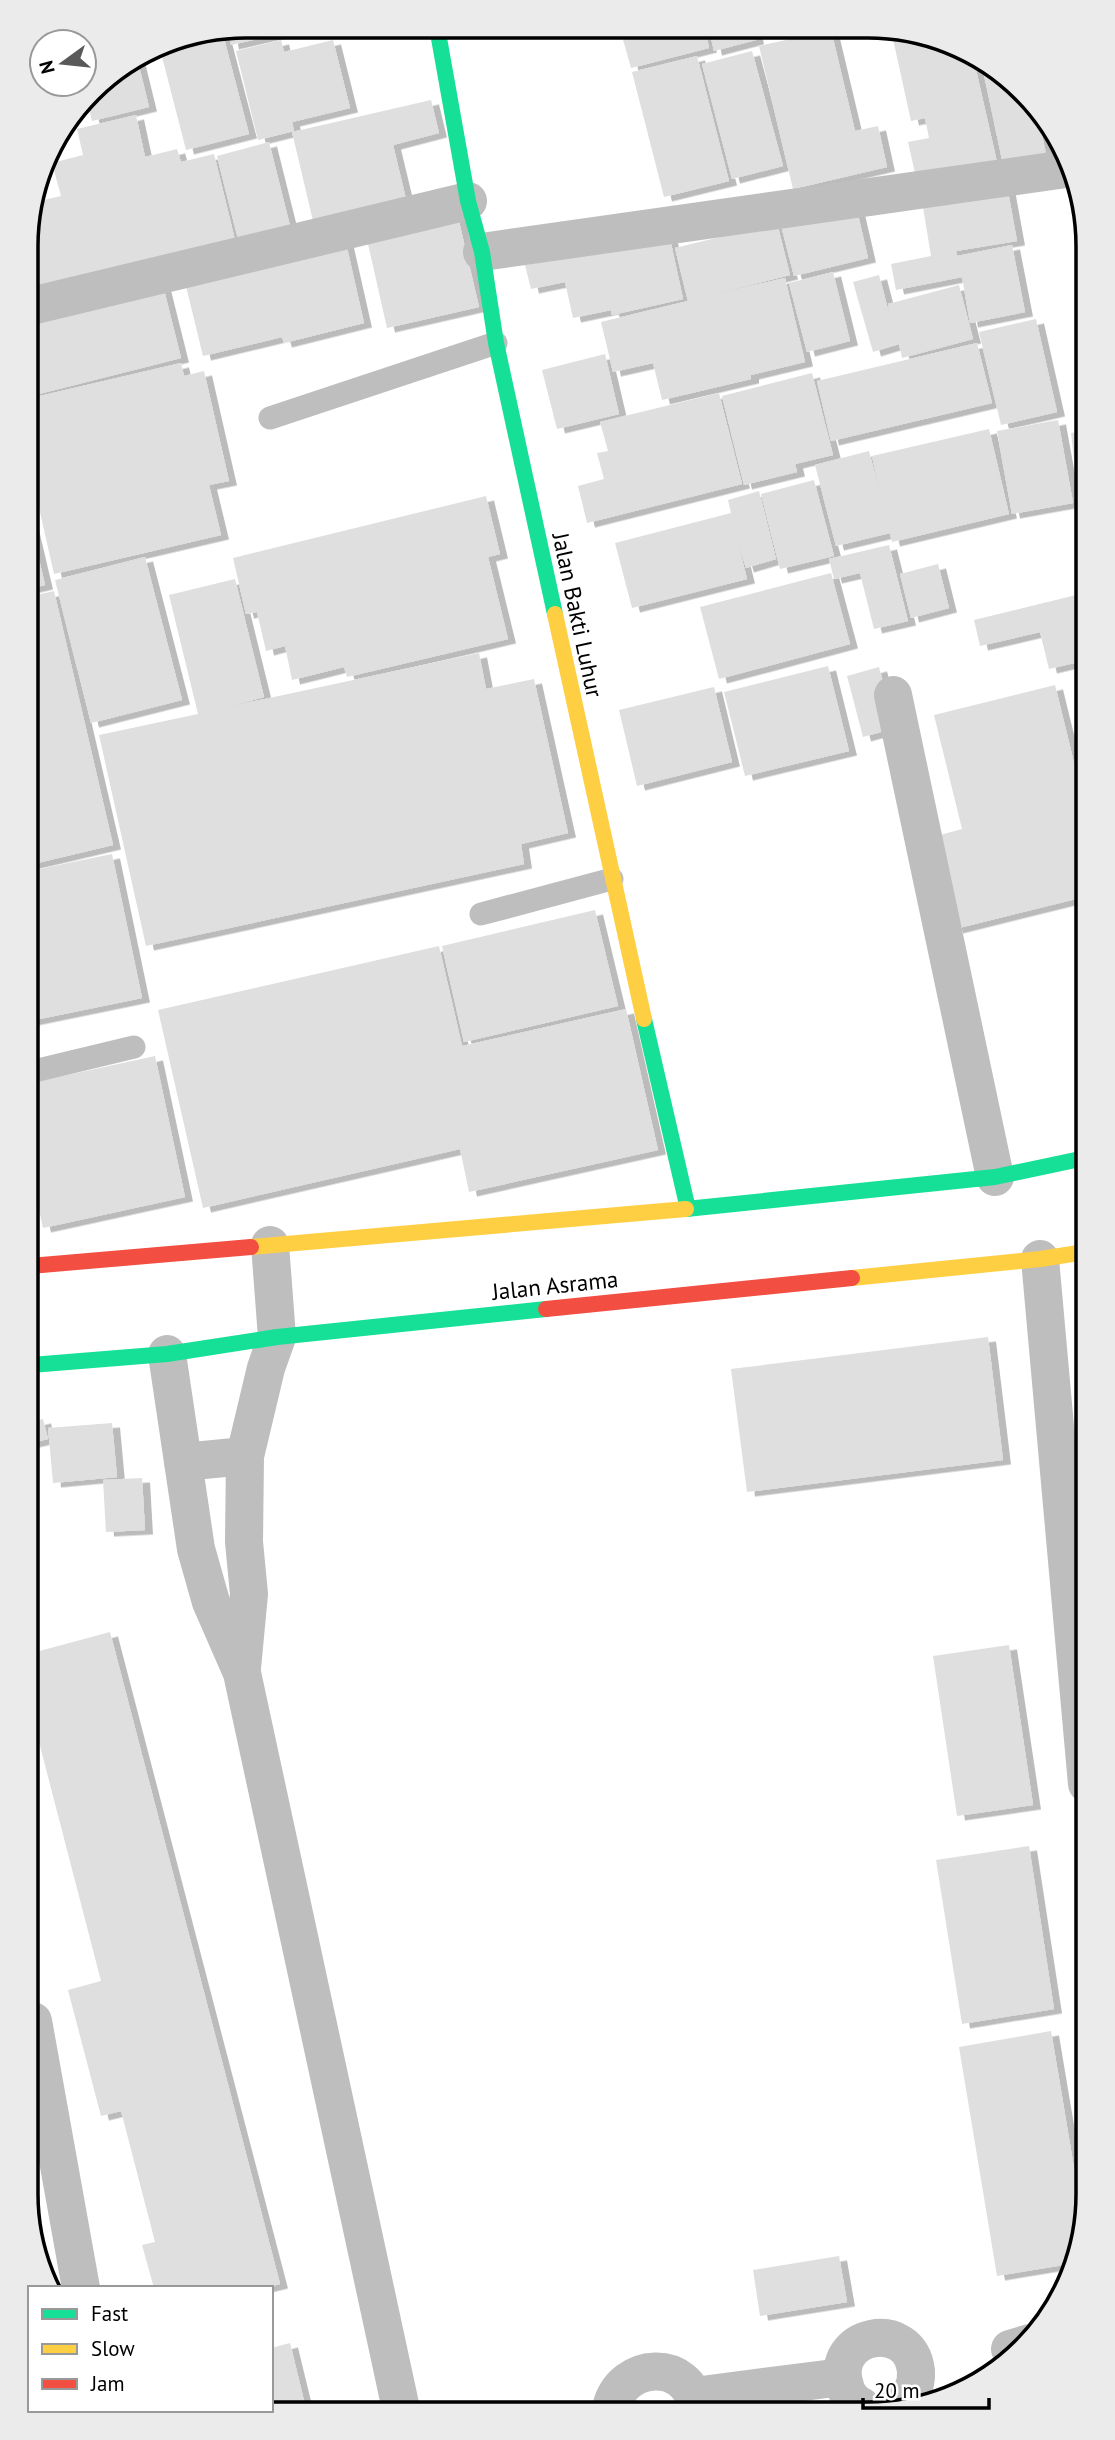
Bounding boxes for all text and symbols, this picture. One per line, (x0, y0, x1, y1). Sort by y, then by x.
north arrow (28, 28, 98, 98)
text: N (33, 58, 60, 77)
street label: Jalan Bakti Luhur (546, 529, 610, 700)
street label: Jalan Asrama (490, 1264, 620, 1306)
legend (28, 2286, 273, 2412)
text: Fast (91, 2300, 128, 2327)
text: Slow (91, 2335, 135, 2362)
scale bar (863, 2366, 989, 2410)
text: Jam (90, 2370, 125, 2397)
text: 20 m (874, 2377, 920, 2404)

